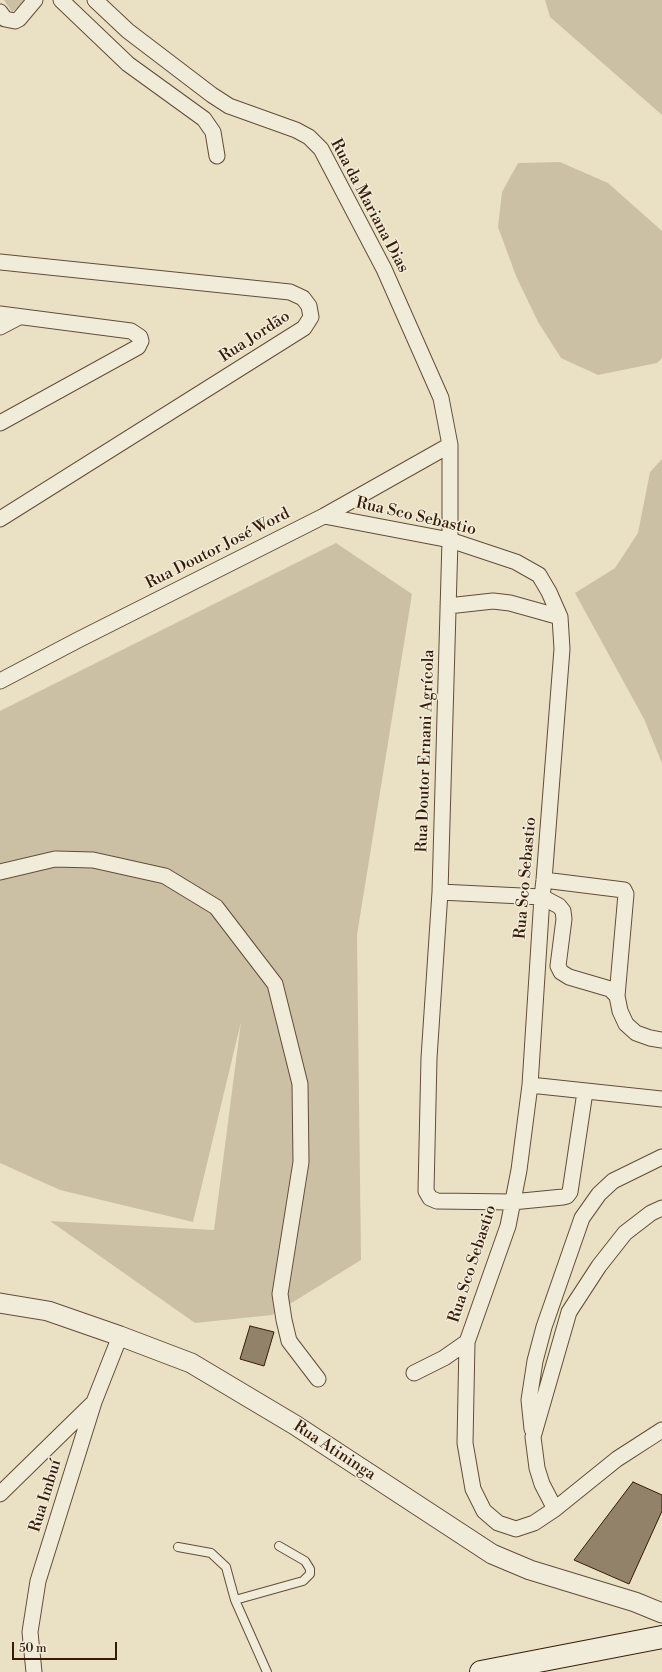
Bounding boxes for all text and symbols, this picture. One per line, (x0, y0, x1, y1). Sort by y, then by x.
street label: Rua da Mariana Dias (326, 136, 412, 276)
street label: Rua Jordão (216, 307, 294, 367)
street label: Rua Sco Sebastio (354, 494, 478, 540)
street label: Rua Doutor José Word (143, 504, 293, 594)
street label: Rua Doutor Ernani Agrícola (413, 649, 439, 853)
street label: Rua Sco Sebastio (511, 816, 541, 940)
street label: Rua Sco Sebastio (445, 1203, 501, 1325)
street label: Rua Atininga (289, 1417, 379, 1485)
street label: Rua Imbuí (26, 1457, 66, 1535)
scale bar (14, 1634, 119, 1660)
text: 50 m (19, 1641, 47, 1656)

